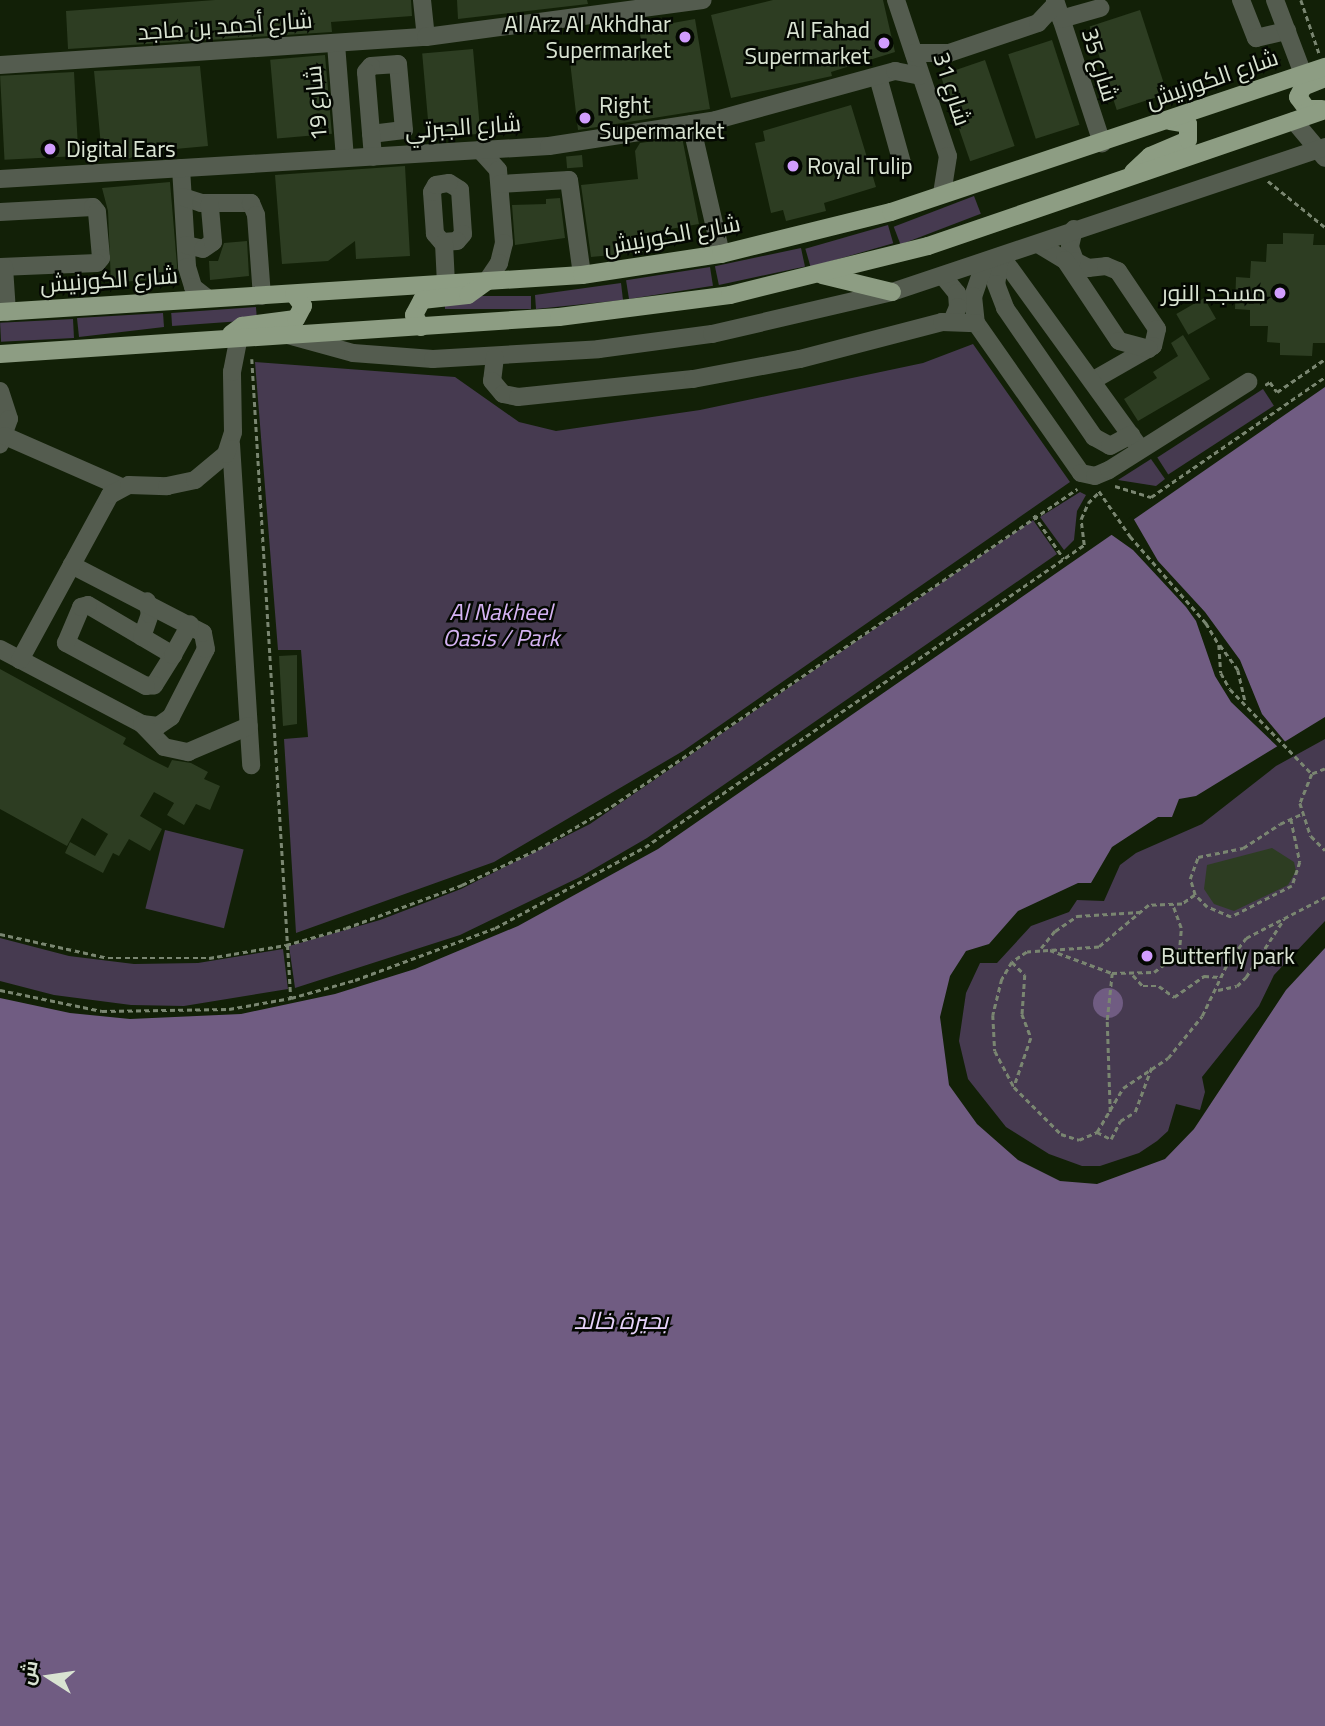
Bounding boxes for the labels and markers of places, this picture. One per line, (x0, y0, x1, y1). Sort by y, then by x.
place label: Al Arz Al Akhdhar Supermarket (504, 10, 671, 64)
place label: Al Fahad Supermarket (745, 16, 870, 70)
marker: Al Arz Al Akhdhar Supermarket (677, 29, 693, 45)
marker: Al Fahad Supermarket (876, 35, 892, 51)
place label: Right Supermarket (599, 91, 724, 145)
marker: Right Supermarket (577, 110, 593, 126)
place label: Digital Ears (66, 135, 176, 163)
marker: Digital Ears (40, 139, 60, 159)
place label: Royal Tulip (807, 152, 913, 180)
marker: Royal Tulip (785, 158, 801, 174)
place label: مسجد النور (1162, 279, 1266, 307)
marker: مسجد النور (1272, 285, 1288, 301)
place label: Butterfly park (1161, 942, 1295, 970)
marker: Butterfly park (1139, 948, 1155, 964)

